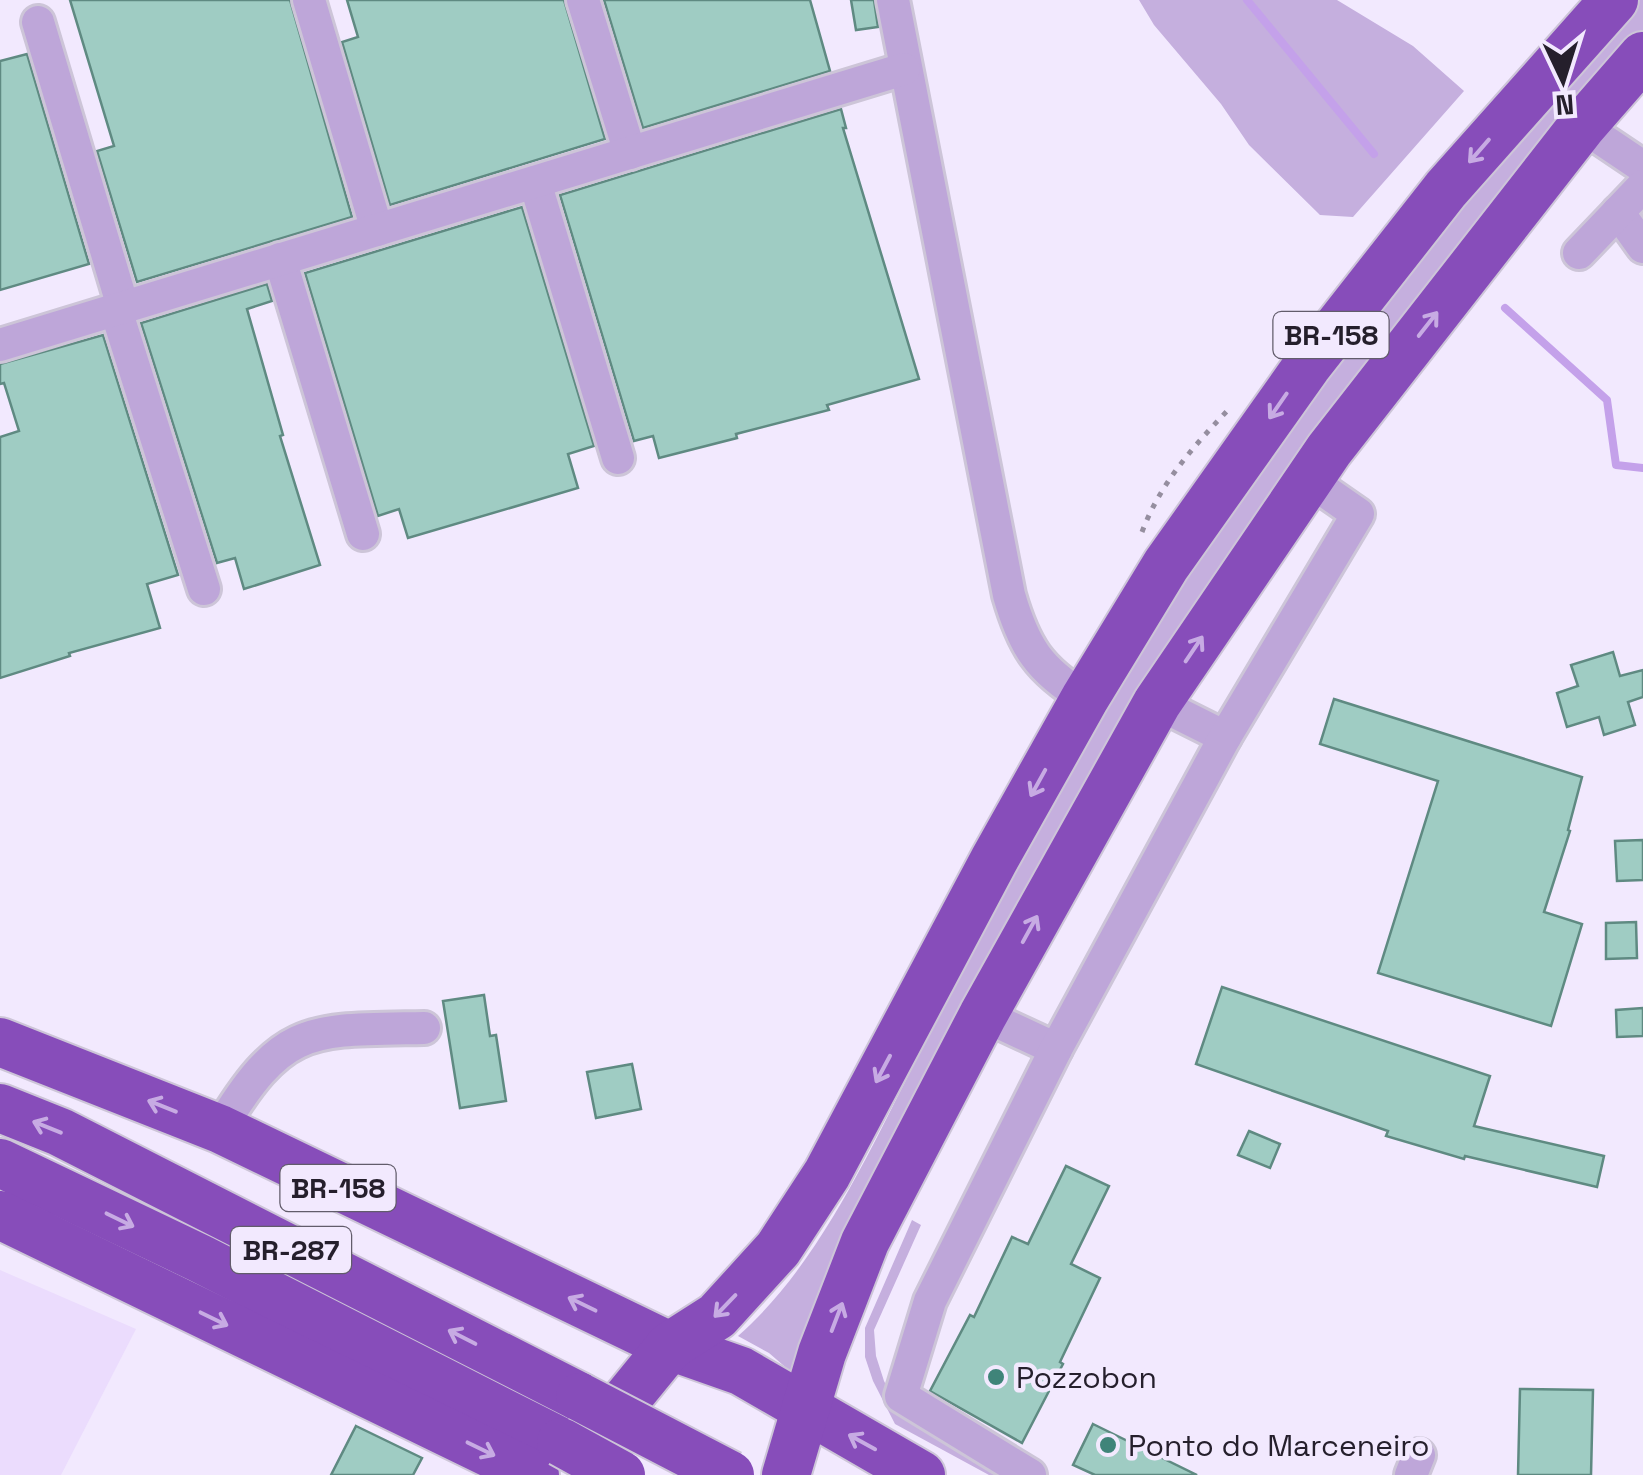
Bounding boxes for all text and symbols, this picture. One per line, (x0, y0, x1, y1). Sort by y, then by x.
north arrow (1513, 30, 1613, 130)
text: N (1554, 86, 1575, 124)
one-way arrow (1468, 138, 1491, 163)
one-way arrow (1417, 311, 1438, 338)
road number: BR-158 (1274, 312, 1388, 358)
one-way arrow (1268, 392, 1289, 420)
one-way arrow (1183, 635, 1204, 663)
one-way arrow (1027, 768, 1047, 797)
one-way arrow (1021, 915, 1040, 945)
one-way arrow (873, 1053, 893, 1083)
one-way arrow (147, 1096, 178, 1114)
one-way arrow (32, 1117, 63, 1135)
road number: BR-158 (280, 1165, 396, 1211)
one-way arrow (104, 1211, 134, 1230)
road number: BR-287 (231, 1227, 351, 1273)
one-way arrow (568, 1294, 598, 1313)
one-way arrow (713, 1294, 737, 1318)
one-way arrow (829, 1302, 847, 1332)
one-way arrow (198, 1310, 228, 1329)
one-way arrow (448, 1326, 478, 1345)
place label: Pozzobon (1016, 1358, 1157, 1397)
marker: Pozzobon (985, 1366, 1007, 1388)
place label: Ponto do Marceneiro (1128, 1426, 1430, 1465)
one-way arrow (848, 1432, 878, 1452)
marker: Ponto do Marceneiro (1097, 1434, 1119, 1456)
one-way arrow (465, 1440, 495, 1459)

